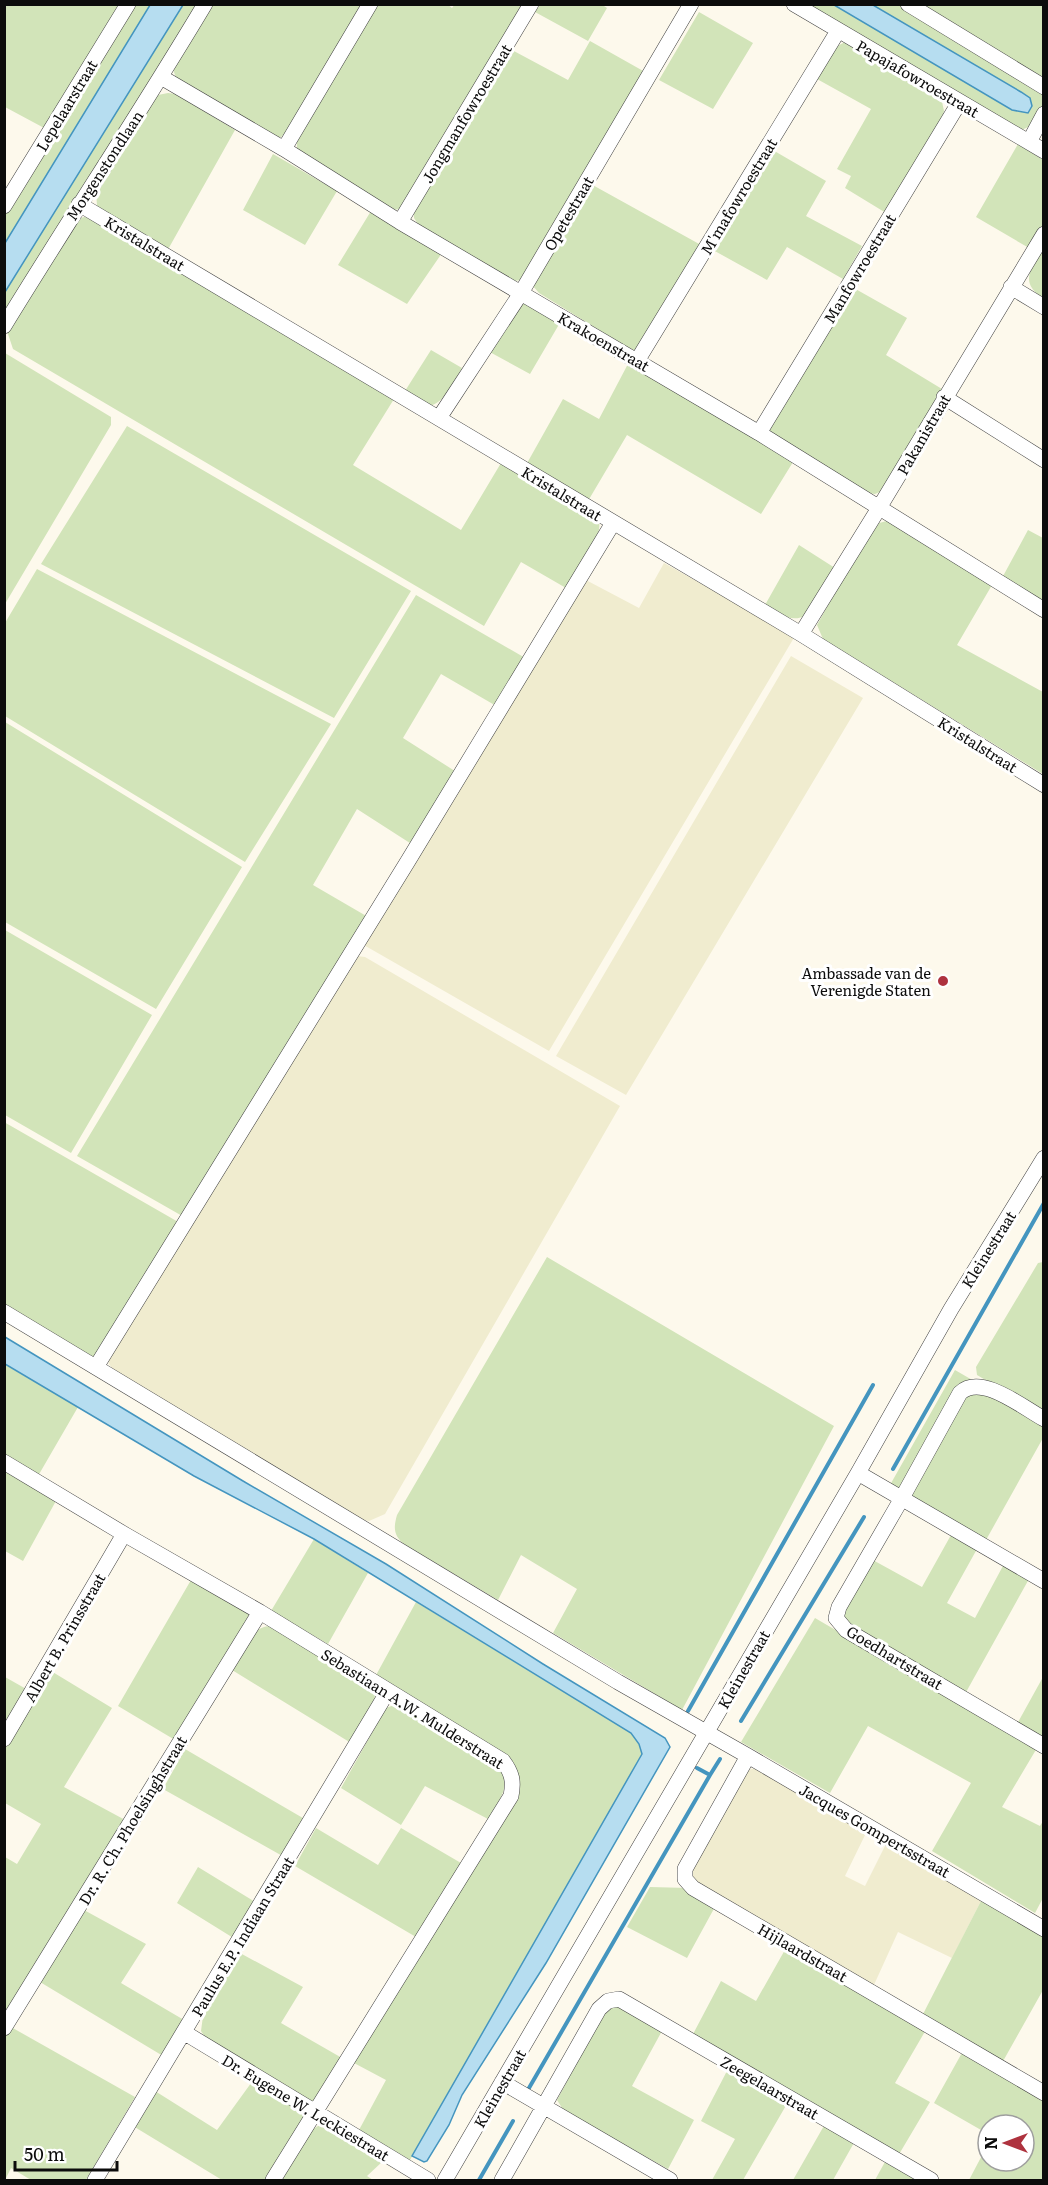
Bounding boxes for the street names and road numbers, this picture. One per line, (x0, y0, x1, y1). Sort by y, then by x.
street label: Papajafowroestraat (852, 33, 984, 123)
street label: Jongmanfowroestraat (415, 39, 517, 187)
street label: Lepelaarstraat (30, 55, 102, 155)
street label: Morgenstondlaan (60, 105, 148, 225)
street label: M'mafowroestraat (694, 133, 782, 259)
street label: Opetestraat (537, 171, 599, 255)
street label: Manfowroestraat (817, 209, 901, 327)
street label: Kristalstraat (100, 210, 190, 276)
street label: Krakoenstraat (554, 305, 654, 377)
street label: Pakanistraat (890, 389, 956, 479)
street label: Kristalstraat (517, 460, 607, 526)
street label: Kristalstraat (934, 710, 1022, 778)
street label: Kleinestraat (955, 1206, 1021, 1292)
street label: Albert B. Prinsstraat (18, 1568, 110, 1706)
street label: Goedhartstraat (842, 1619, 948, 1695)
street label: Kleinestraat (711, 1625, 775, 1713)
street label: Sebastiaan A.W. Mulderstraat (317, 1642, 509, 1774)
street label: Dr. R. Ch. Phoelsinghstraat (72, 1731, 192, 1909)
street label: Jacques Gompertsstraat (795, 1777, 955, 1883)
street label: Paulus E.P. Indiaan Straat (185, 1851, 299, 2021)
street label: Hijlaardstraat (754, 1917, 852, 1987)
street label: Kleinestraat (467, 2044, 531, 2132)
street label: Dr. Eugene W. Leckiestraat (218, 2048, 394, 2166)
street label: Zeegelaarstraat (716, 2049, 824, 2125)

